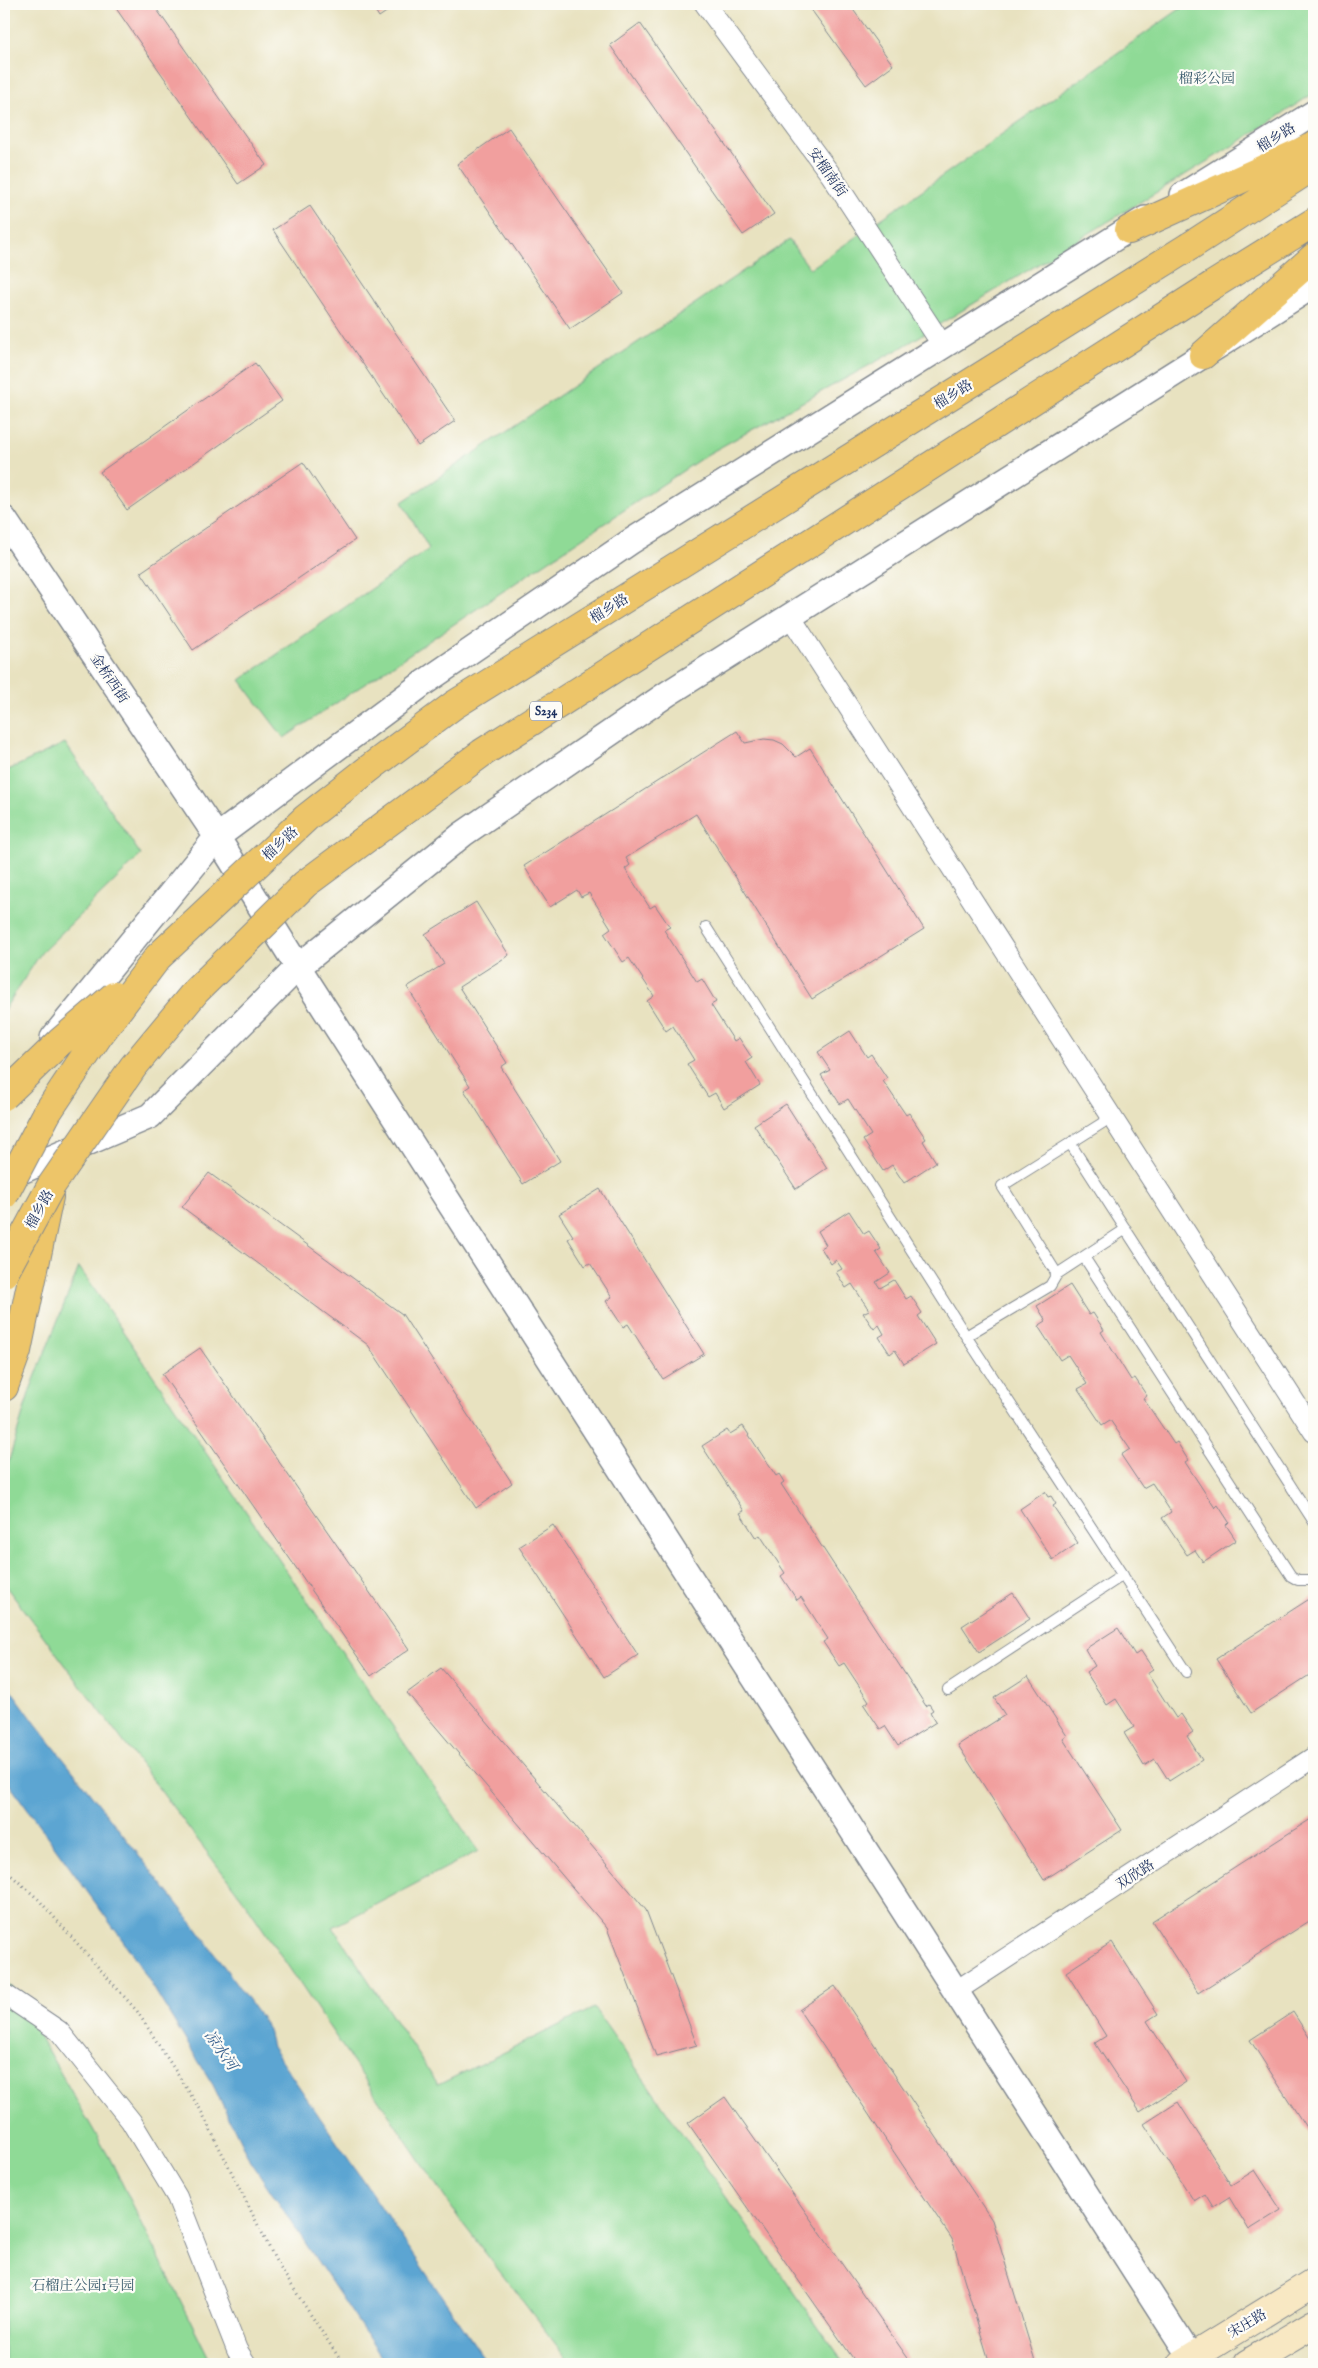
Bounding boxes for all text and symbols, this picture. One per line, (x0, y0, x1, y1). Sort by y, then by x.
park label: 榴彩公园 (1179, 70, 1235, 88)
street label: 榴乡路 (1254, 119, 1299, 157)
street label: 安榴南街 (804, 144, 851, 201)
street label: 榴乡路 (931, 376, 976, 414)
street label: 榴乡路 (587, 590, 632, 628)
street label: 金桥西街 (86, 650, 132, 707)
road number: S234 (530, 701, 562, 720)
street label: 榴乡路 (259, 823, 302, 865)
street label: 榴乡路 (22, 1187, 58, 1232)
street label: 双欣路 (1113, 1856, 1158, 1894)
water label: 凉水河 (200, 2026, 243, 2077)
park label: 石榴庄公园1号园 (31, 2277, 135, 2295)
street label: 宋庄路 (1225, 2305, 1270, 2342)

